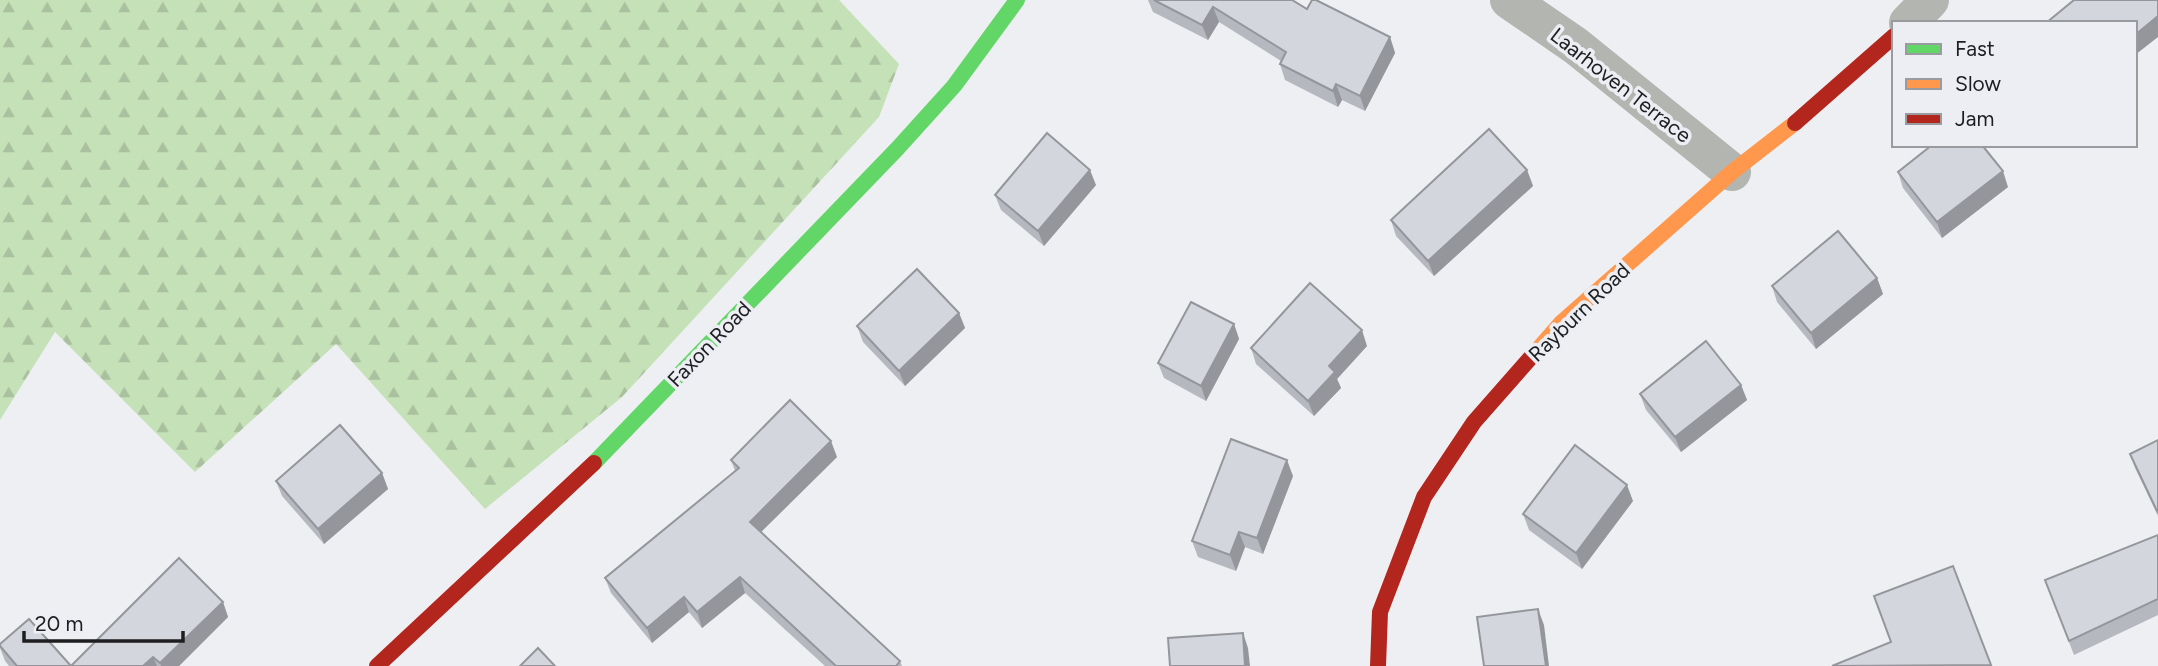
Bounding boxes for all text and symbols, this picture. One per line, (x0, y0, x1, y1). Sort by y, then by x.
legend (1892, 21, 2137, 147)
street label: Laarhoven Terrace (1546, 22, 1696, 148)
text: Fast (1955, 36, 1995, 61)
text: Slow (1955, 71, 2001, 96)
text: Jam (1955, 106, 1994, 131)
street label: Rayburn Road (1523, 257, 1635, 367)
street label: Faxon Road (662, 296, 756, 392)
scale bar (24, 600, 184, 644)
text: 20 m (35, 611, 83, 636)

